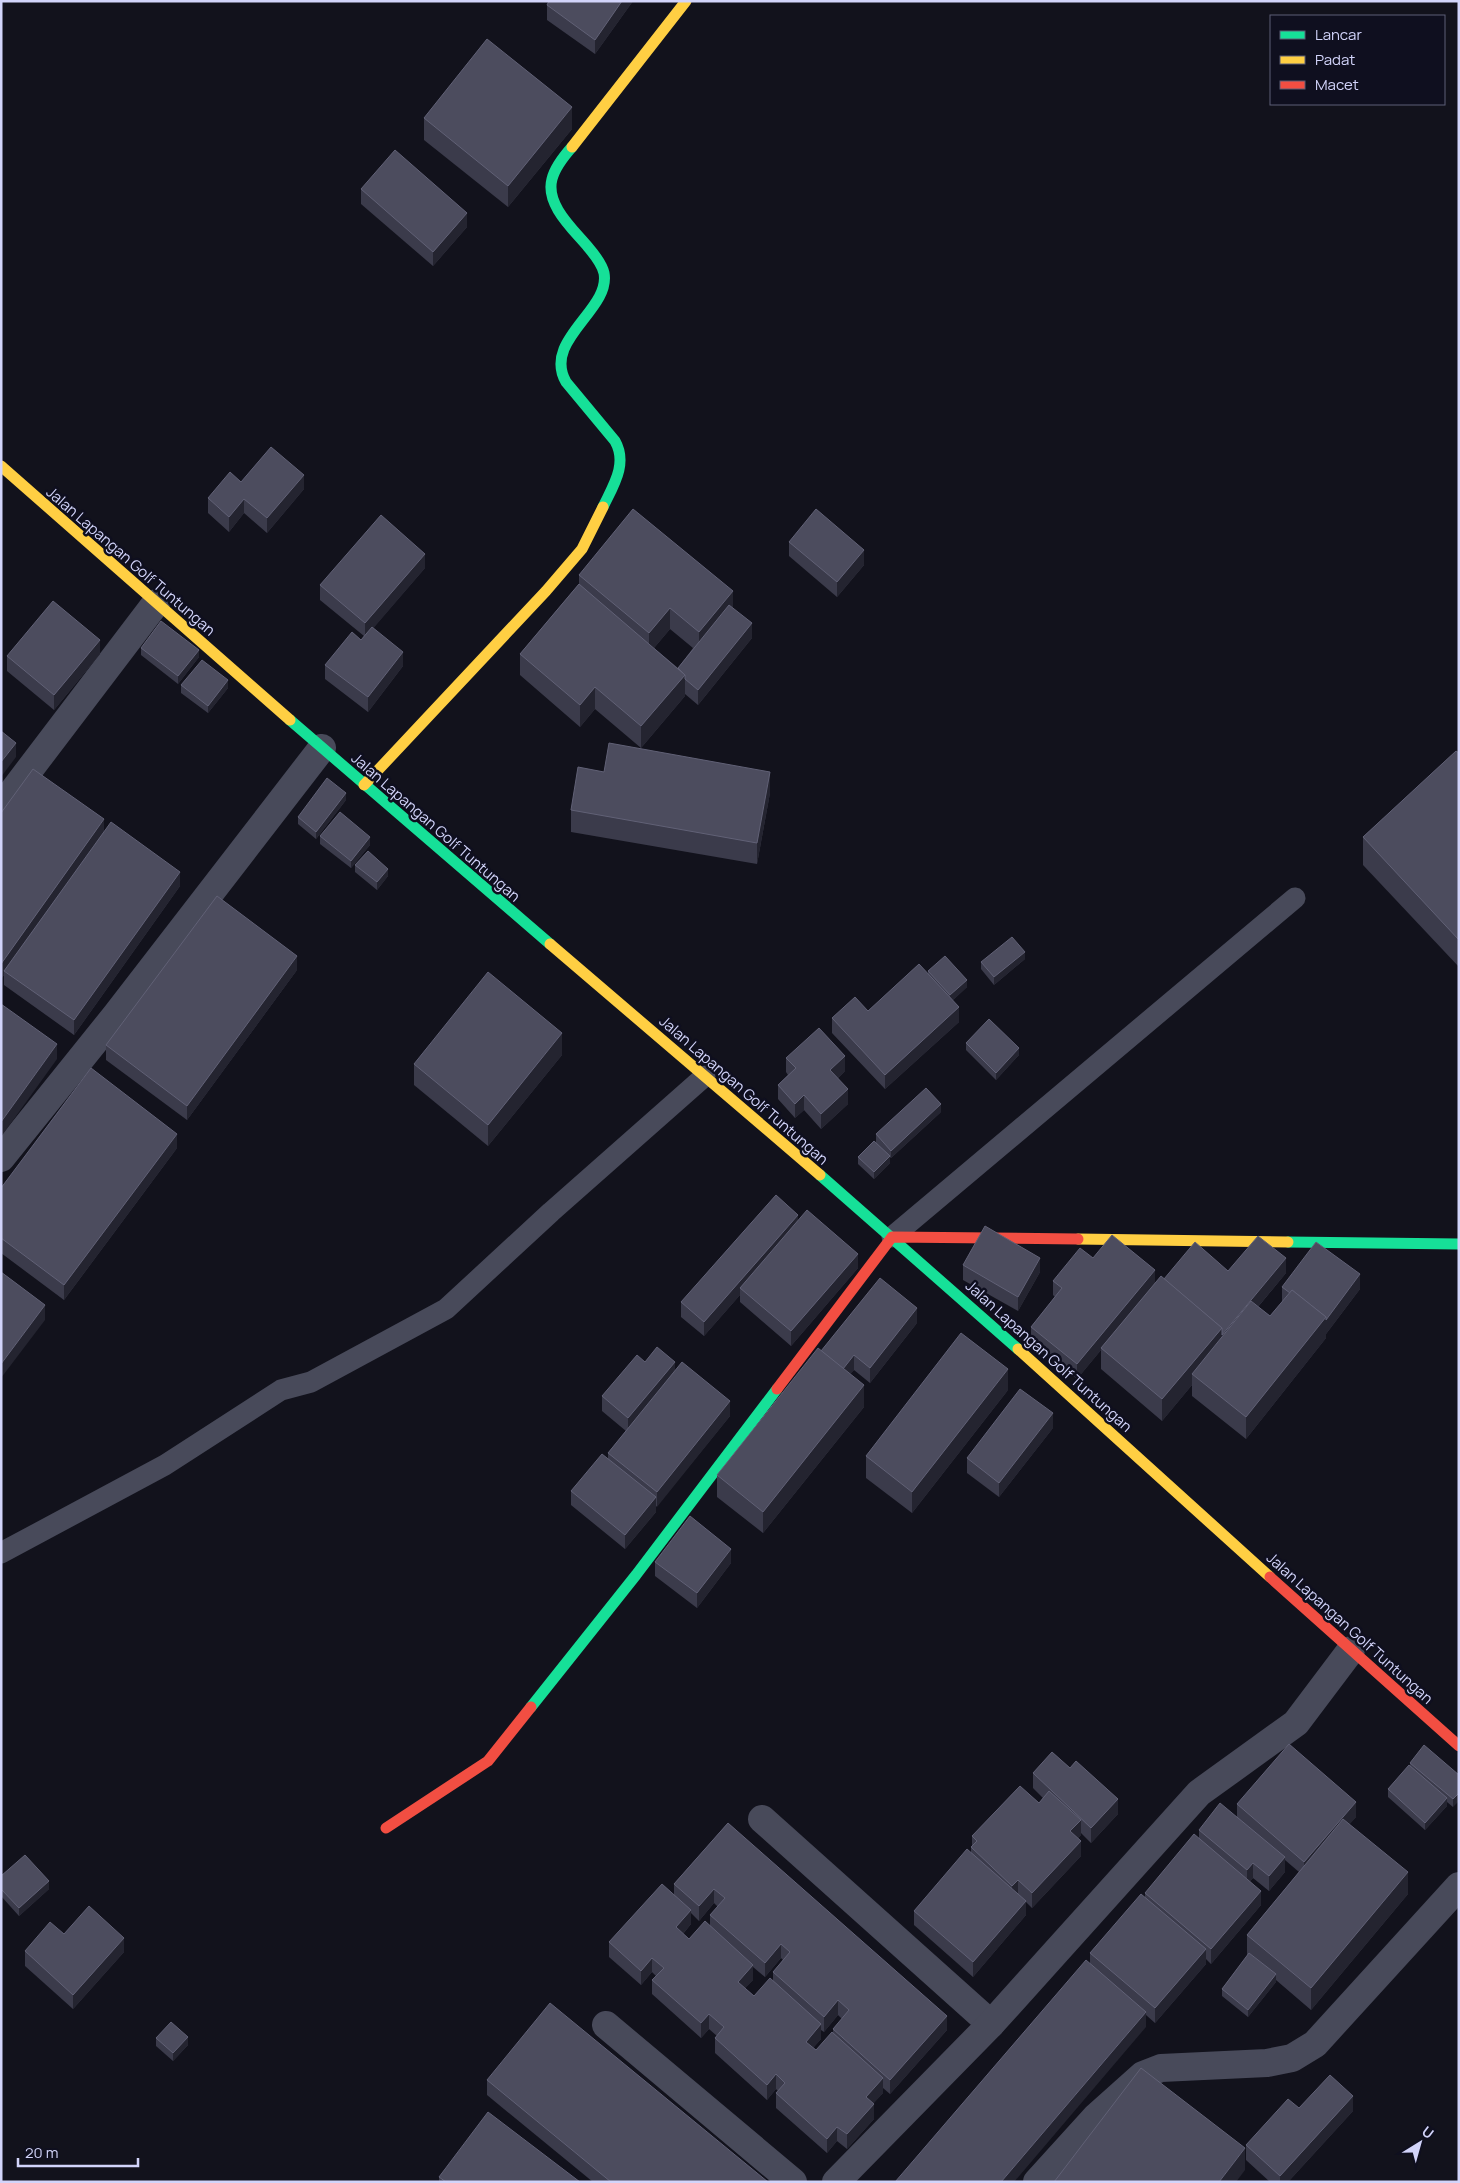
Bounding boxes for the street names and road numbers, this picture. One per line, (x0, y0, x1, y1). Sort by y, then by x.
street label: Jalan Lapangan Golf Tuntungan (42, 482, 220, 640)
street label: Jalan Lapangan Golf Tuntungan (347, 748, 525, 906)
street label: Jalan Lapangan Golf Tuntungan (655, 1011, 833, 1169)
street label: Jalan Lapangan Golf Tuntungan (961, 1275, 1137, 1437)
street label: Jalan Lapangan Golf Tuntungan (1262, 1547, 1438, 1709)

